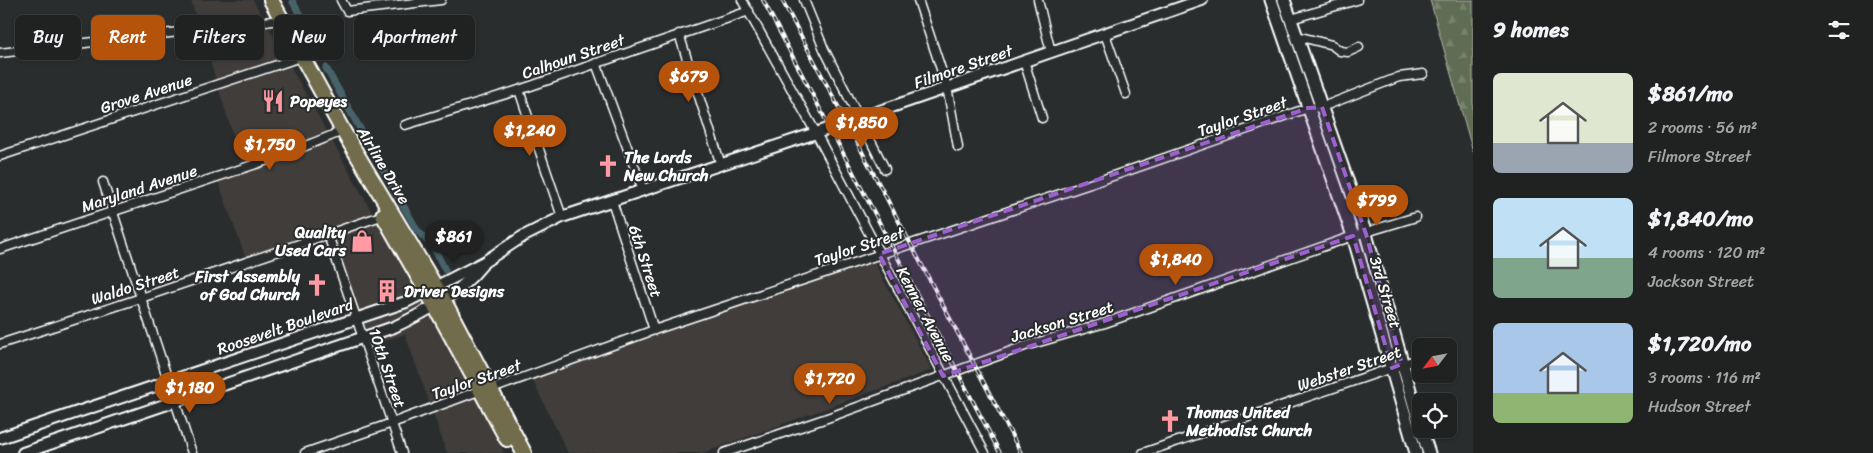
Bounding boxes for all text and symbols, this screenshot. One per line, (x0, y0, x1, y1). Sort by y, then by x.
text: 9 homes (1493, 11, 1569, 49)
chip: Buy (15, 15, 81, 60)
chip: Rent (91, 15, 165, 60)
chip: Filters (175, 15, 264, 60)
chip: New (274, 15, 344, 60)
chip: Apartment (354, 15, 475, 60)
icon: filters (1825, 16, 1853, 44)
street label: Calhoun Street (518, 25, 629, 88)
street label: Filmore Street (910, 36, 1017, 97)
pin: $679 (659, 61, 719, 103)
text: $679 (670, 62, 708, 91)
street label: Grove Avenue (96, 65, 196, 122)
text: $861/mo (1648, 75, 1733, 113)
place label: Popeyes (290, 87, 348, 116)
street label: Taylor Street (1193, 87, 1291, 145)
restaurant icon: Popeyes (260, 88, 286, 114)
icon: home (1533, 93, 1593, 153)
pin: $1,850 (821, 106, 903, 149)
text: $1,850 (836, 108, 888, 137)
text: 2 rooms · 56 m² (1648, 113, 1757, 142)
pin: $1,240 (489, 114, 571, 157)
text: $1,240 (504, 116, 556, 145)
street label: Airline Drive (348, 120, 418, 210)
pin: $1,750 (229, 128, 311, 171)
text: $1,750 (245, 130, 295, 159)
text: Filmore Street (1648, 142, 1751, 171)
place label: The Lords New Church (623, 143, 709, 190)
church icon: The Lords New Church (595, 153, 621, 179)
street label: Maryland Avenue (77, 156, 201, 221)
pin: $799 (1347, 184, 1407, 227)
text: $799 (1357, 186, 1397, 215)
text: $1,840/mo (1648, 200, 1753, 238)
place label: Quality Used Cars (275, 218, 347, 265)
street label: Taylor Street (810, 218, 908, 275)
icon: home (1533, 218, 1593, 278)
pin: $861 (424, 220, 484, 263)
street label: 6th Street (620, 221, 671, 301)
text: $861 (436, 222, 472, 251)
shop icon: Quality Used Cars (349, 228, 375, 254)
text: 4 rooms · 120 m² (1648, 238, 1765, 267)
pin: $1,840 (1135, 244, 1217, 286)
text: $1,840 (1150, 245, 1202, 274)
street label: 3rd Street (1361, 252, 1410, 332)
street label: Waldo Street (87, 258, 183, 313)
street label: Kenner Avenue (888, 261, 963, 367)
place label: First Assembly of God Church (194, 262, 301, 309)
text: Jackson Street (1648, 267, 1754, 296)
church icon: First Assembly of God Church (304, 272, 330, 298)
place label: Driver Designs (404, 277, 505, 306)
building icon: Driver Designs (374, 278, 400, 304)
street label: Roosevelt Boulevard (213, 289, 359, 363)
street label: Jackson Street (1006, 292, 1117, 351)
street label: 10th Street (360, 324, 415, 412)
text: $1,720/mo (1648, 325, 1751, 363)
street label: Webster Street (1293, 337, 1405, 400)
north arrow (1412, 338, 1458, 382)
map controls (1412, 338, 1457, 438)
icon: home (1533, 343, 1593, 403)
street label: Taylor Street (427, 350, 525, 408)
pin: $1,720 (789, 362, 871, 405)
text: 3 rooms · 116 m² (1648, 363, 1761, 392)
text: $1,720 (805, 364, 855, 393)
pin: $1,180 (149, 372, 231, 414)
text: $1,180 (166, 373, 214, 402)
text: Hudson Street (1648, 392, 1751, 421)
button: locate (1412, 393, 1457, 438)
place label: Thomas United Methodist Church (1185, 398, 1313, 445)
church icon: Thomas United Methodist Church (1157, 408, 1183, 434)

